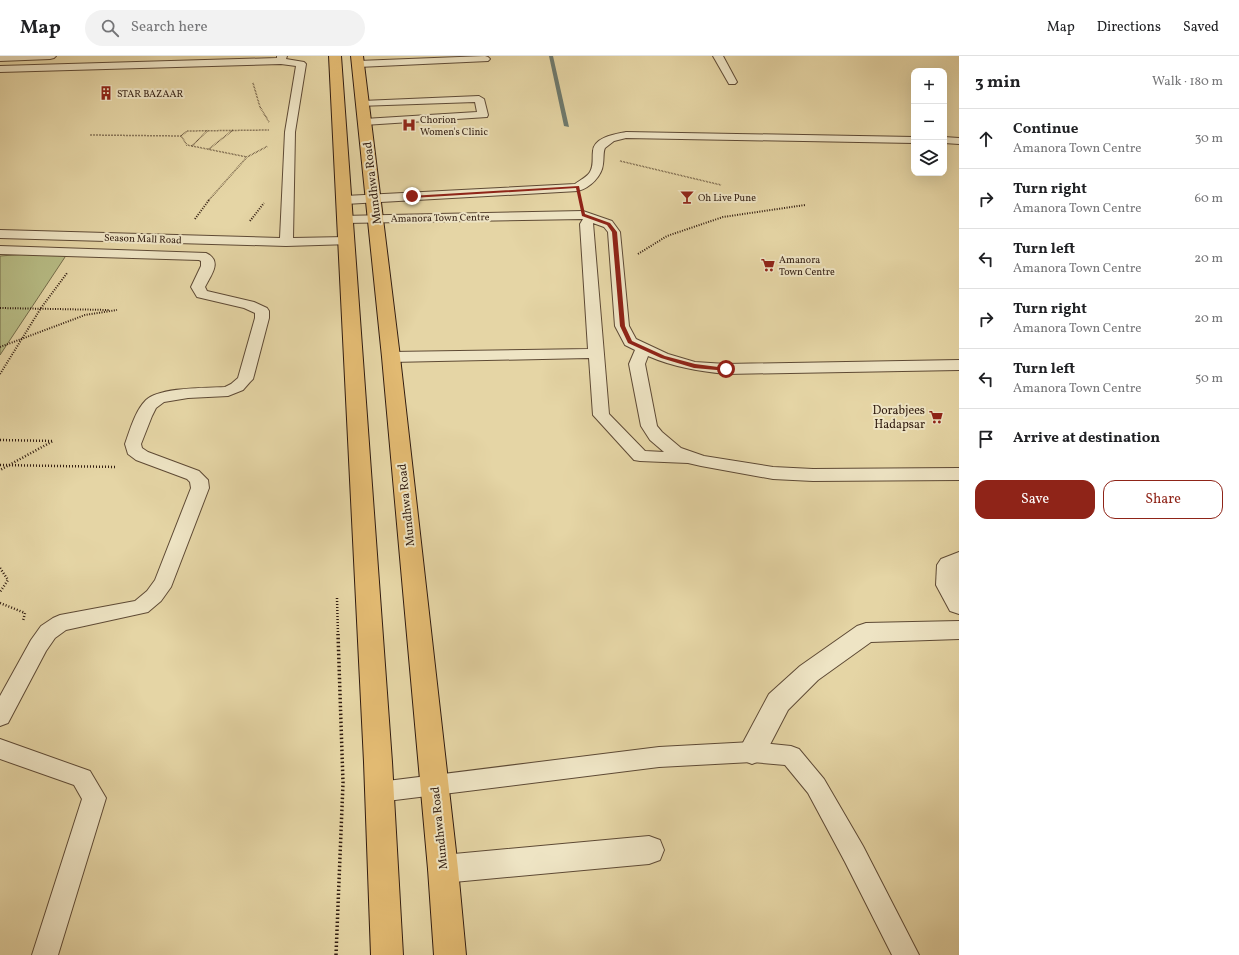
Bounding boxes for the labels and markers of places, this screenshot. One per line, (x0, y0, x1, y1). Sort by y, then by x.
building icon: STAR BAZAAR (98, 85, 114, 101)
place label: STAR BAZAAR (117, 87, 184, 101)
place label: Chorion Women's Clinic (420, 113, 488, 139)
hospital icon: Chorion Women's Clinic (401, 117, 417, 133)
bar icon: Oh Live Pune (679, 189, 695, 205)
place label: Oh Live Pune (698, 191, 756, 205)
place label: Amanora Town Centre (779, 253, 835, 279)
supermarket icon: Amanora Town Centre (760, 257, 776, 273)
place label: Dorabjees Hadapsar (872, 403, 925, 433)
supermarket icon: Dorabjees Hadapsar (928, 409, 944, 425)

